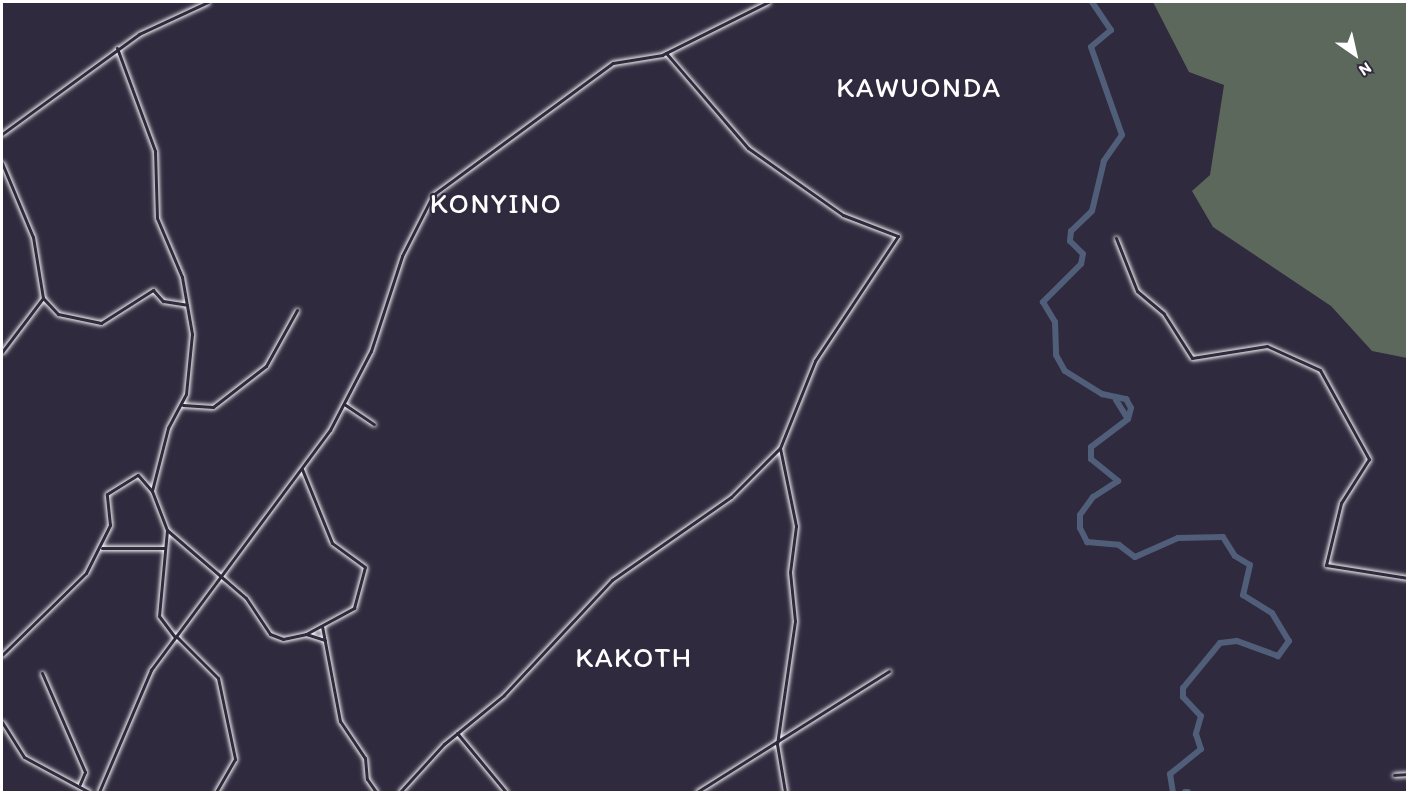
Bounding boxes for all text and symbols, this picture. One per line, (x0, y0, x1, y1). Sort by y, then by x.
north arrow (1325, 24, 1385, 84)
text: N (1356, 58, 1375, 80)
district label: KAWUONDA (836, 70, 1002, 104)
district label: KONYINO (431, 186, 561, 220)
district label: KAKOTH (575, 640, 693, 674)

